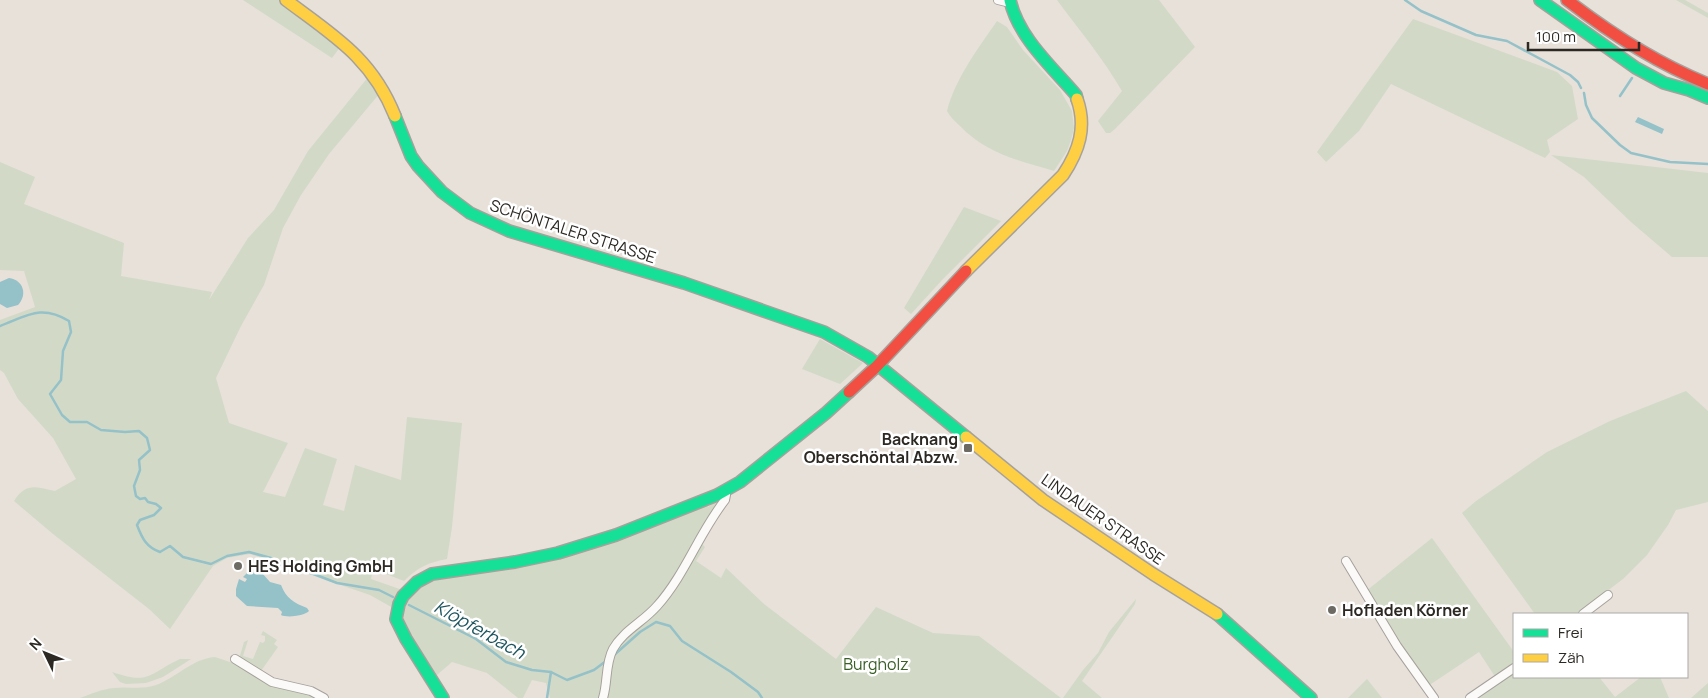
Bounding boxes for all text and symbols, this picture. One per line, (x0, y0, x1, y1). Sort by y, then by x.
scale bar (1528, 20, 1639, 52)
text: 100 m (1536, 26, 1576, 47)
street label: SCHÖNTALER STRASSE (487, 194, 659, 268)
place label: Backnang Oberschöntal Abzw. (804, 428, 958, 468)
marker: Backnang Oberschöntal Abzw. (962, 442, 974, 454)
street label: LINDAUER STRASSE (1037, 468, 1169, 570)
place label: HES Holding GmbH (248, 555, 393, 577)
marker: HES Holding GmbH (232, 560, 244, 572)
water label: Klöpferbach (430, 594, 531, 664)
place label: Hofladen Körner (1342, 599, 1468, 621)
marker: Hofladen Körner (1326, 604, 1338, 616)
legend (1513, 613, 1688, 678)
text: Frei (1558, 622, 1583, 643)
north arrow (20, 628, 70, 678)
text: N (25, 634, 46, 654)
text: Zäh (1558, 647, 1585, 668)
park label: Burgholz (843, 653, 909, 675)

